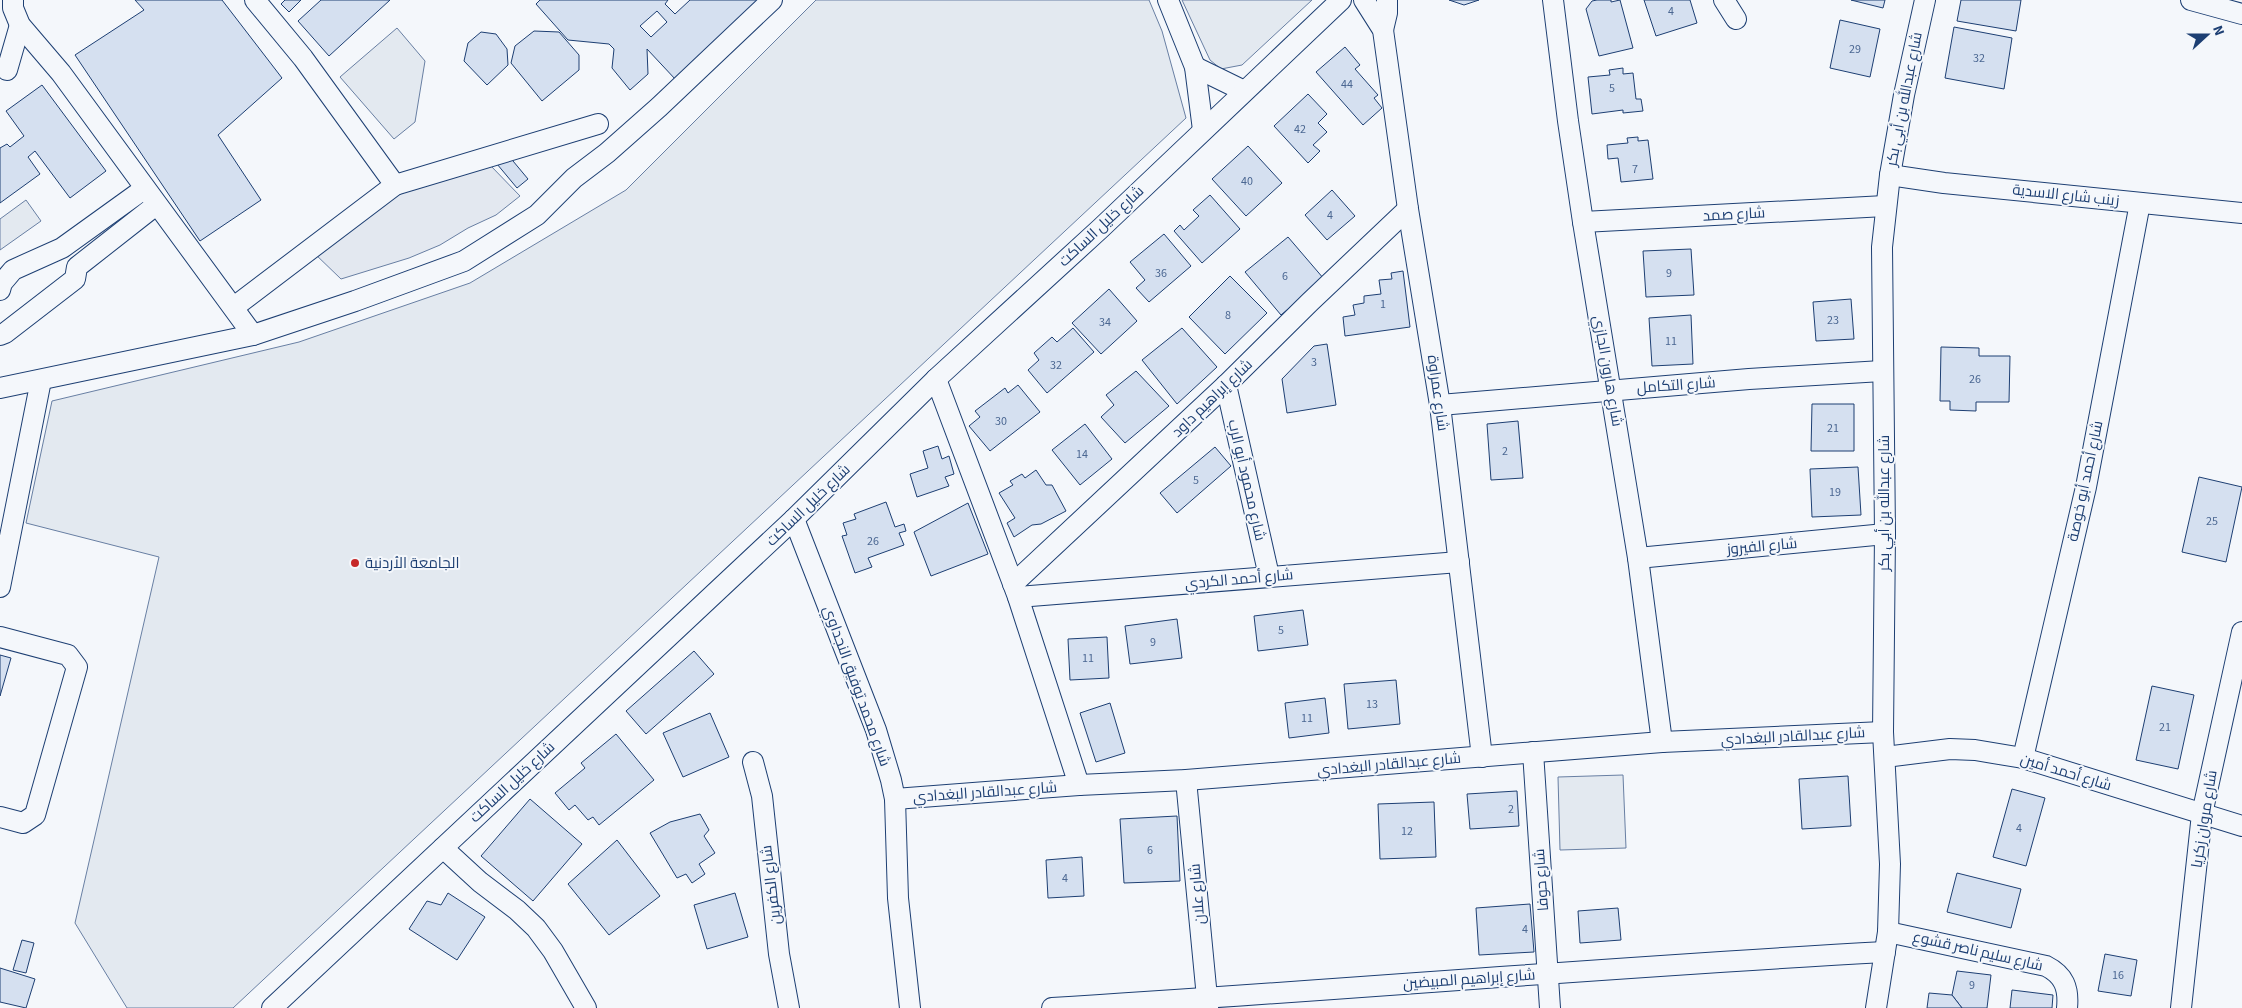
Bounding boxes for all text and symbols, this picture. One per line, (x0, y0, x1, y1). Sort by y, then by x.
house number: 4 (1668, 3, 1674, 20)
north arrow (2182, 10, 2232, 60)
text: N (2207, 23, 2229, 39)
street label: شارع عبدالله بن أبي بكر (1881, 30, 1929, 169)
house number: 29 (1849, 41, 1861, 58)
house number: 32 (1973, 50, 1985, 67)
house number: 44 (1341, 76, 1353, 93)
house number: 5 (1609, 80, 1615, 97)
house number: 42 (1294, 121, 1306, 138)
house number: 7 (1632, 161, 1638, 178)
house number: 40 (1241, 173, 1253, 190)
street label: زينب شارع الاسدية (2011, 179, 2121, 212)
street label: شارع خليل الساكت (1054, 181, 1149, 272)
street label: شارع صمد (1702, 202, 1766, 227)
house number: 4 (1327, 207, 1333, 224)
house number: 36 (1155, 265, 1167, 282)
house number: 9 (1666, 265, 1672, 282)
house number: 6 (1282, 268, 1288, 285)
house number: 1 (1380, 296, 1386, 313)
house number: 8 (1225, 307, 1231, 324)
house number: 23 (1827, 312, 1839, 329)
house number: 34 (1099, 314, 1111, 331)
street label: شارع هارون الجازي (1586, 314, 1628, 429)
house number: 11 (1665, 333, 1677, 350)
street label: شارع إبراهيم داود (1167, 354, 1257, 442)
house number: 3 (1311, 354, 1317, 371)
street label: شارع عمراوة (1422, 354, 1453, 432)
house number: 32 (1050, 357, 1062, 374)
house number: 26 (1969, 371, 1981, 388)
street label: شارع التكامل (1636, 372, 1716, 399)
house number: 30 (995, 413, 1007, 430)
street label: شارع محمود أبو الرب (1222, 417, 1271, 543)
street label: شارع أحمد أبو خوصة (2062, 419, 2109, 544)
house number: 21 (1827, 420, 1839, 437)
street label: شارع عبدالله بن أبي بكر (1874, 435, 1896, 572)
house number: 2 (1502, 443, 1508, 460)
house number: 14 (1076, 446, 1088, 463)
street label: شارع خليل الساكت (761, 460, 855, 551)
house number: 5 (1193, 472, 1199, 489)
house number: 19 (1829, 484, 1841, 501)
house number: 25 (2206, 513, 2218, 530)
house number: 26 (867, 533, 879, 550)
street label: شارع الفيروز (1725, 533, 1798, 560)
place label: الجامعة الأردنية (365, 553, 459, 574)
marker: الجامعة الأردنية (349, 557, 361, 569)
street label: شارع أحمد الكردي (1184, 564, 1294, 596)
street label: شارع محمد توفيق النجداوي (817, 603, 895, 770)
house number: 5 (1278, 622, 1284, 639)
house number: 9 (1150, 634, 1156, 651)
house number: 11 (1082, 650, 1094, 667)
house number: 13 (1366, 696, 1378, 713)
house number: 11 (1301, 710, 1313, 727)
house number: 21 (2159, 719, 2171, 736)
street label: شارع عبدالقادر البغدادي (1720, 722, 1866, 752)
street label: شارع خليل الساكت (465, 737, 560, 828)
street label: شارع عبدالقادر البغدادي (1316, 748, 1462, 782)
street label: شارع أحمد أمين (2018, 749, 2114, 796)
street label: شارع مروان زكريا (2186, 769, 2223, 870)
street label: شارع عبدالقادر البغدادي (912, 777, 1058, 809)
house number: 2 (1508, 801, 1514, 818)
house number: 4 (2016, 820, 2022, 837)
house number: 12 (1401, 823, 1413, 840)
house number: 6 (1147, 842, 1153, 859)
street label: شارع الكفرين (756, 844, 787, 926)
street label: شارع حوفا (1529, 848, 1554, 912)
street label: شارع علان (1184, 863, 1211, 925)
house number: 4 (1062, 870, 1068, 887)
house number: 4 (1522, 921, 1528, 938)
street label: شارع سليم ناصر قشوع (1911, 926, 2045, 977)
street label: شارع إبراهيم المبيضين (1402, 964, 1536, 995)
house number: 16 (2112, 967, 2124, 984)
house number: 9 (1969, 977, 1975, 994)

